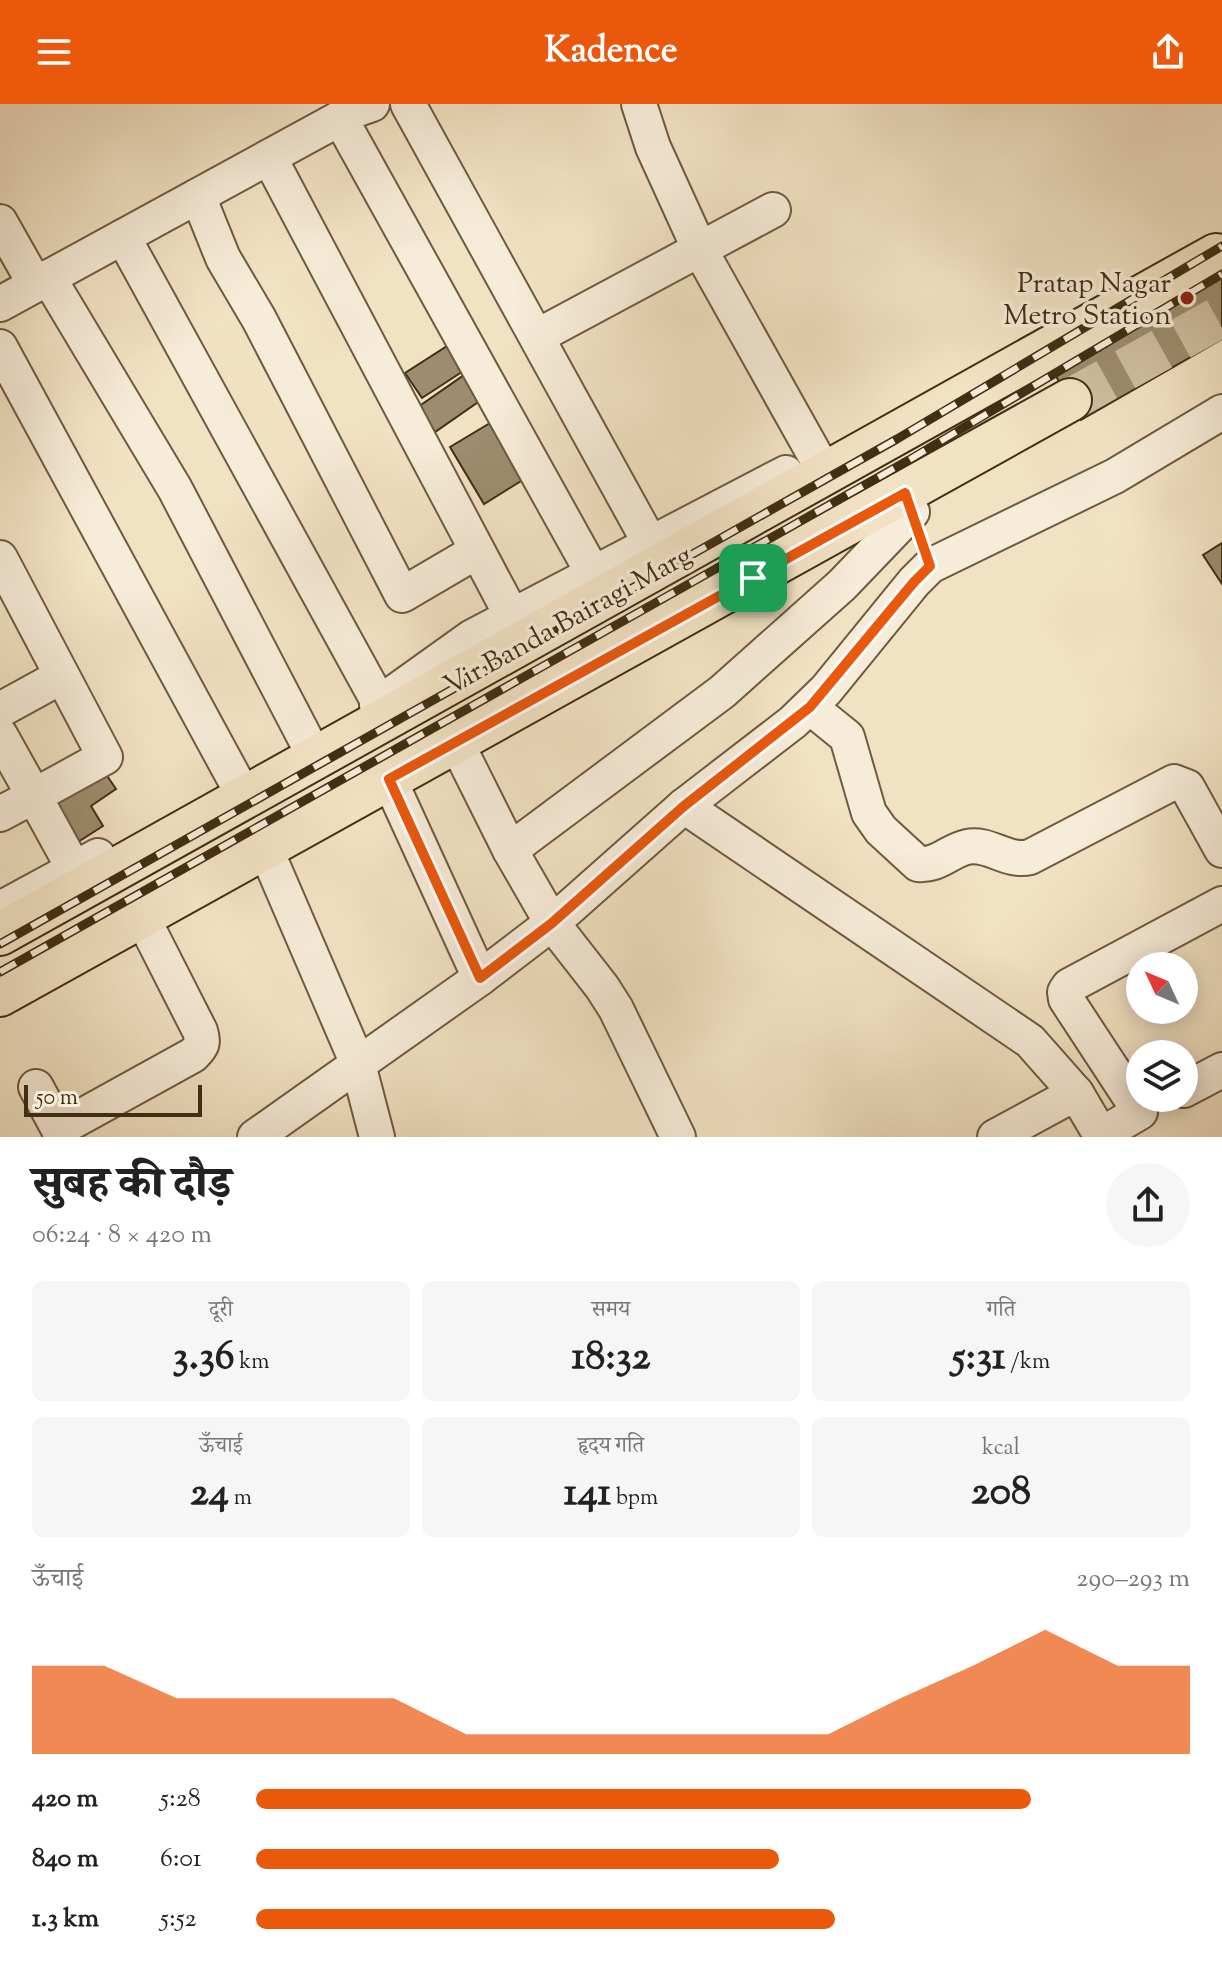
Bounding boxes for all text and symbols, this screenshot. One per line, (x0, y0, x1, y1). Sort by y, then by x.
text: Kadence (545, 26, 677, 78)
icon: menu (32, 30, 76, 74)
icon: share (1146, 30, 1190, 74)
place label: Pratap Nagar Metro Station (1003, 265, 1171, 337)
marker: Pratap Nagar Metro Station (1178, 289, 1196, 307)
street label: Vir Banda Bairagi Marg (437, 537, 700, 707)
pin (719, 544, 787, 612)
icon: arrive (731, 556, 775, 600)
north arrow (1126, 952, 1198, 1024)
map controls (1126, 952, 1198, 1112)
button: layers (1126, 1040, 1198, 1112)
scale bar (24, 1081, 202, 1117)
text: 50 m (36, 1083, 78, 1115)
text: सुबह की दौड़ (32, 1155, 231, 1218)
button: share (1106, 1163, 1190, 1247)
text: 06:24 · 8 × 420 m (32, 1217, 212, 1254)
text: दूरी (209, 1295, 233, 1327)
text: समय (592, 1295, 630, 1327)
text: गति (987, 1295, 1015, 1327)
text: 3.36 (173, 1330, 235, 1387)
text: 18:32 (572, 1330, 650, 1387)
text: 5:31 (952, 1330, 1006, 1387)
text: km (235, 1347, 269, 1379)
text: /km (1006, 1347, 1050, 1379)
text: ऊँचाई (199, 1431, 243, 1463)
text: हृदय गति (578, 1431, 644, 1463)
text: kcal (982, 1433, 1020, 1465)
text: 208 (971, 1465, 1031, 1522)
text: 24 (190, 1466, 229, 1523)
text: 141 (564, 1466, 611, 1523)
text: m (229, 1483, 252, 1515)
text: bpm (611, 1483, 658, 1515)
text: ऊँचाई (32, 1561, 83, 1598)
text: 290–293 m (1076, 1561, 1190, 1598)
text: 420 m (32, 1781, 98, 1818)
text: 5:28 (160, 1781, 201, 1818)
text: 840 m (32, 1841, 98, 1878)
text: 6:01 (160, 1841, 202, 1878)
text: 1.3 km (32, 1901, 99, 1938)
text: 5:52 (160, 1901, 197, 1938)

